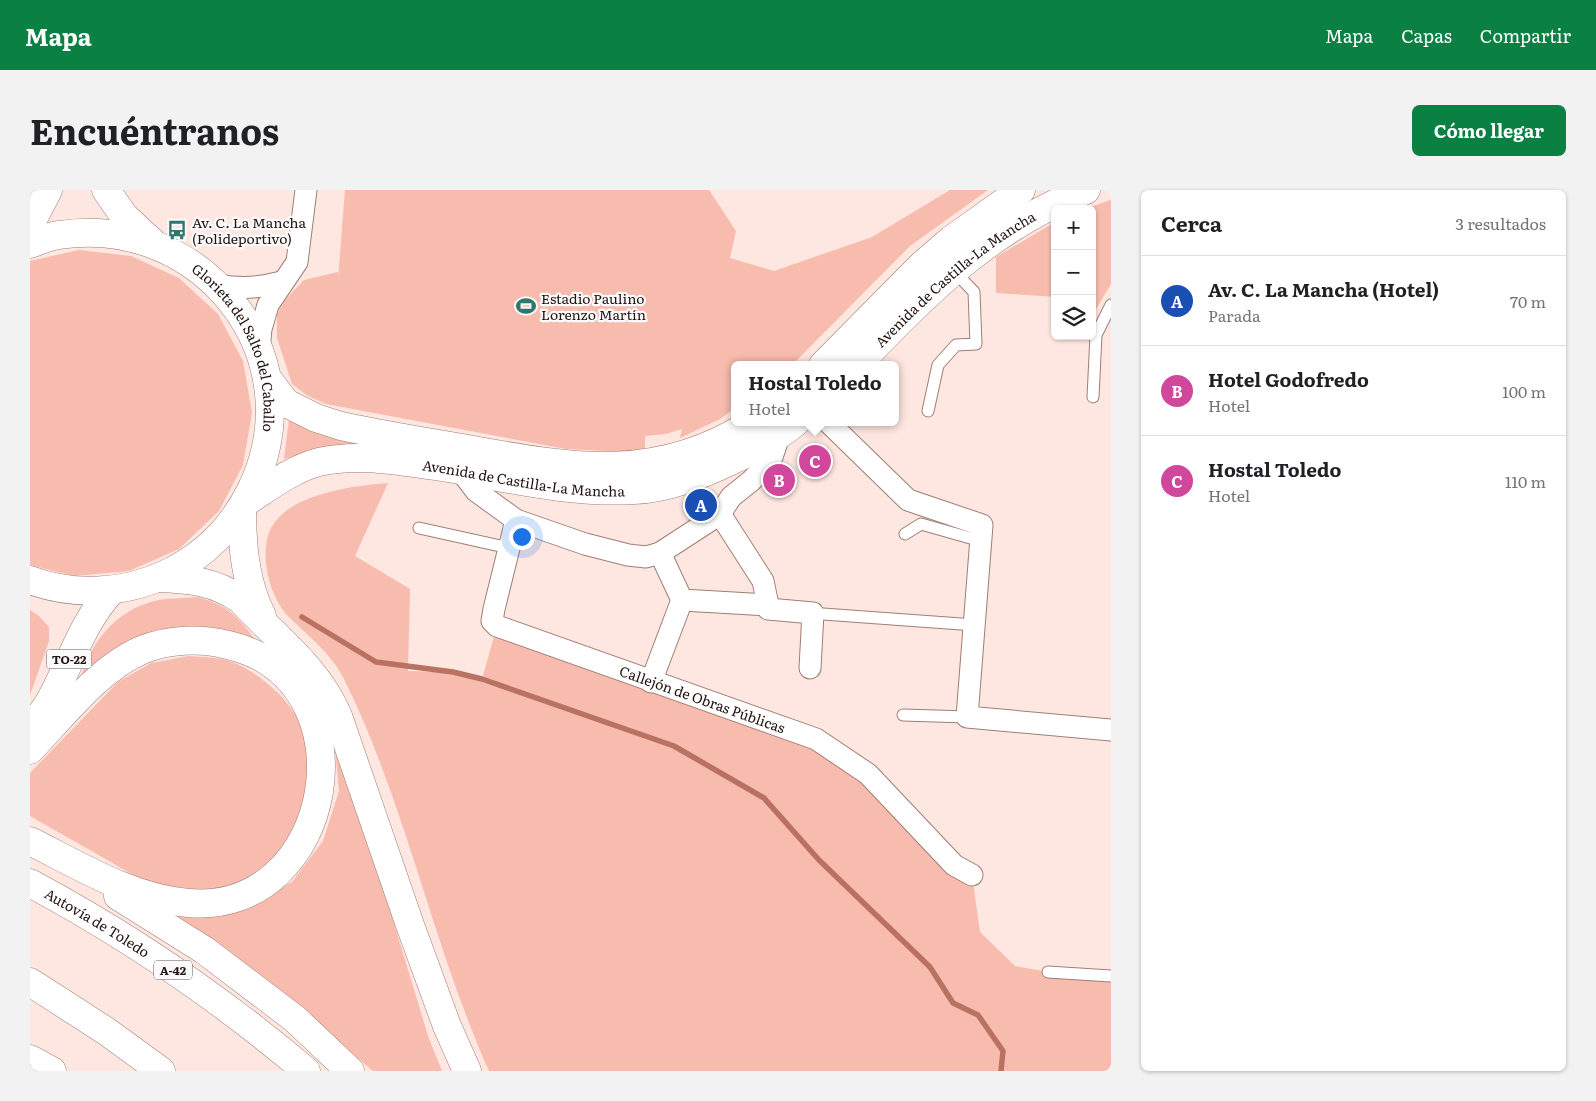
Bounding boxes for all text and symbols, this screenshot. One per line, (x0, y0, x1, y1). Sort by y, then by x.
text: Mapa (25, 18, 92, 53)
text: Mapa (1325, 22, 1373, 49)
text: Capas (1401, 22, 1452, 49)
text: Compartir (1480, 22, 1571, 49)
text: Encuéntranos (30, 104, 279, 156)
button: Cómo llegar (1412, 105, 1566, 156)
map controls (1051, 205, 1096, 340)
button: + (1051, 205, 1096, 250)
street label: Avenida de Castilla-La Mancha (870, 206, 1039, 351)
text: Cerca (1161, 207, 1222, 238)
text: 3 resultados (1455, 211, 1546, 235)
place label: Av. C. La Mancha (Polideportivo) (192, 212, 307, 248)
bus stop icon: Av. C. La Mancha (Polideportivo) (166, 219, 188, 241)
button: − (1051, 250, 1096, 295)
street label: Glorieta del Salto del Caballo (188, 258, 280, 433)
text: Av. C. La Mancha (Hotel) (1208, 275, 1439, 303)
place label: Estadio Paulino Lorenzo Martín (541, 288, 646, 324)
text: A (1171, 289, 1183, 313)
text: 70 m (1510, 289, 1546, 313)
sports icon: Estadio Paulino Lorenzo Martín (515, 295, 537, 317)
button: layers (1051, 295, 1096, 340)
text: Parada (1208, 303, 1261, 327)
popup (731, 361, 899, 426)
text: Hotel Godofredo (1208, 365, 1369, 393)
text: Hostal Toledo (748, 368, 882, 396)
text: B (1171, 379, 1183, 403)
text: 100 m (1502, 379, 1546, 403)
text: Hotel (1208, 393, 1250, 417)
text: Hotel (748, 396, 791, 420)
pin: C (799, 442, 831, 480)
street label: Avenida de Castilla-La Mancha (421, 454, 626, 501)
text: Hostal Toledo (1208, 455, 1341, 483)
pin: B (763, 461, 795, 499)
text: C (1171, 469, 1183, 493)
text: 110 m (1505, 469, 1546, 493)
text: Hotel (1208, 483, 1250, 507)
pin: A (685, 486, 717, 524)
your location (509, 524, 535, 550)
road number: TO-22 (46, 649, 92, 668)
street label: Callejón de Obras Públicas (617, 660, 788, 737)
street label: Autovía de Toledo (41, 883, 154, 962)
road number: A-42 (154, 960, 192, 980)

